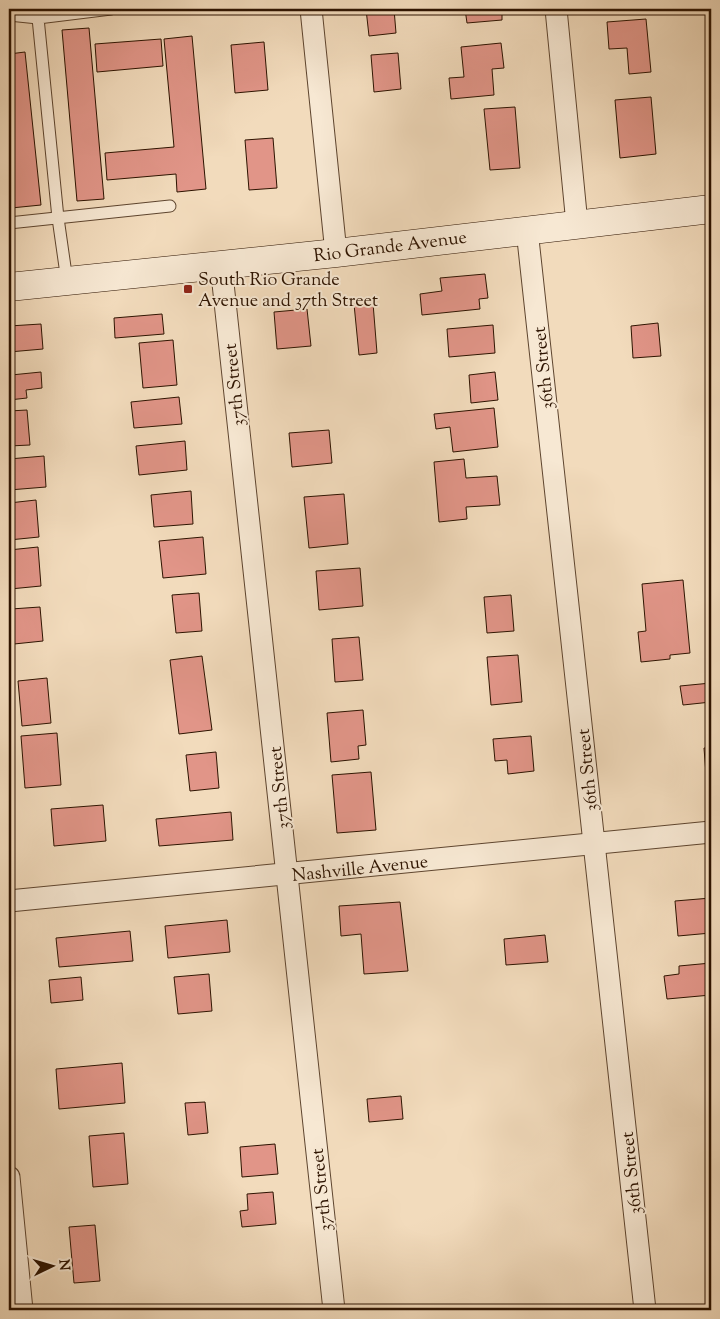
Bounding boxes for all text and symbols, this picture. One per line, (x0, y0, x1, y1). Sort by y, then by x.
street label: Rio Grande Avenue (312, 226, 468, 270)
place label: South Rio Grande Avenue and 37th Street (198, 268, 378, 315)
marker: South Rio Grande Avenue and 37th Street (182, 283, 194, 295)
street label: 36th Street (528, 325, 562, 410)
street label: 37th Street (219, 342, 253, 428)
street label: 36th Street (572, 727, 606, 812)
street label: 37th Street (264, 745, 298, 831)
street label: Nashville Avenue (291, 850, 430, 890)
street label: 36th Street (616, 1130, 650, 1215)
street label: 37th Street (306, 1147, 340, 1233)
north arrow (28, 1242, 78, 1292)
text: N (53, 1259, 73, 1271)

